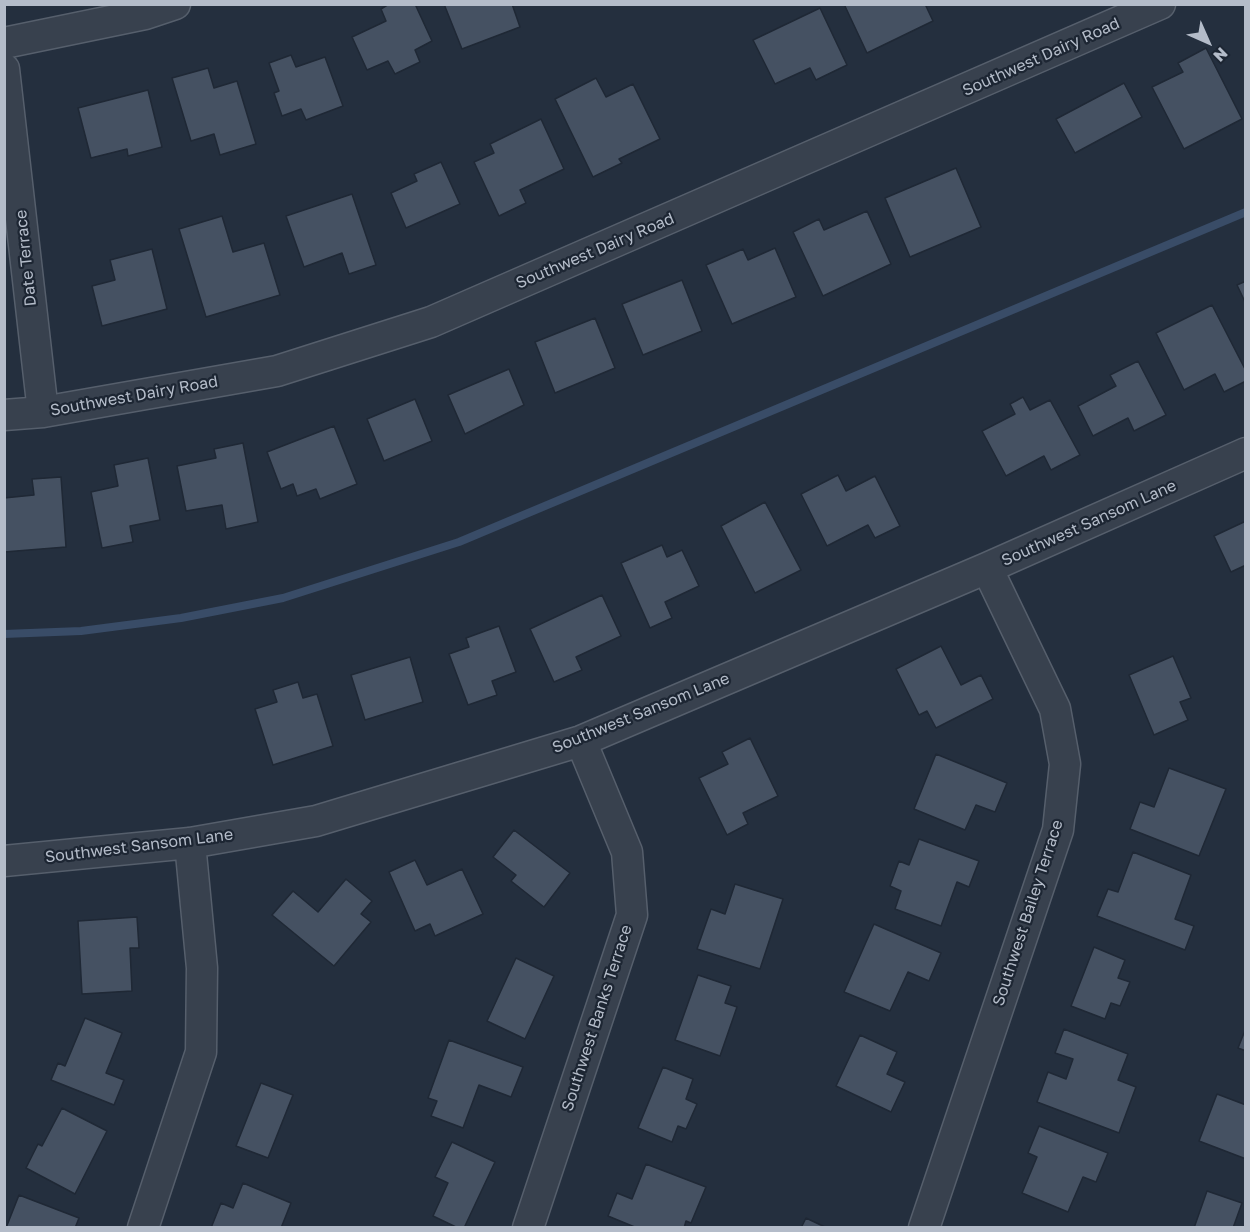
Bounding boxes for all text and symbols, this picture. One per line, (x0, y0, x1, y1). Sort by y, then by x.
north arrow (1178, 12, 1238, 72)
street label: Southwest Dairy Road (959, 14, 1123, 100)
text: N (1209, 43, 1232, 66)
street label: Date Terrace (11, 209, 41, 307)
street label: Southwest Dairy Road (513, 209, 677, 293)
street label: Southwest Dairy Road (49, 372, 219, 420)
street label: Southwest Sansom Lane (999, 476, 1179, 570)
street label: Southwest Sansom Lane (550, 669, 732, 757)
street label: Southwest Bailey Terrace (989, 817, 1067, 1009)
street label: Southwest Sansom Lane (44, 825, 234, 867)
street label: Southwest Banks Terrace (558, 922, 636, 1114)

